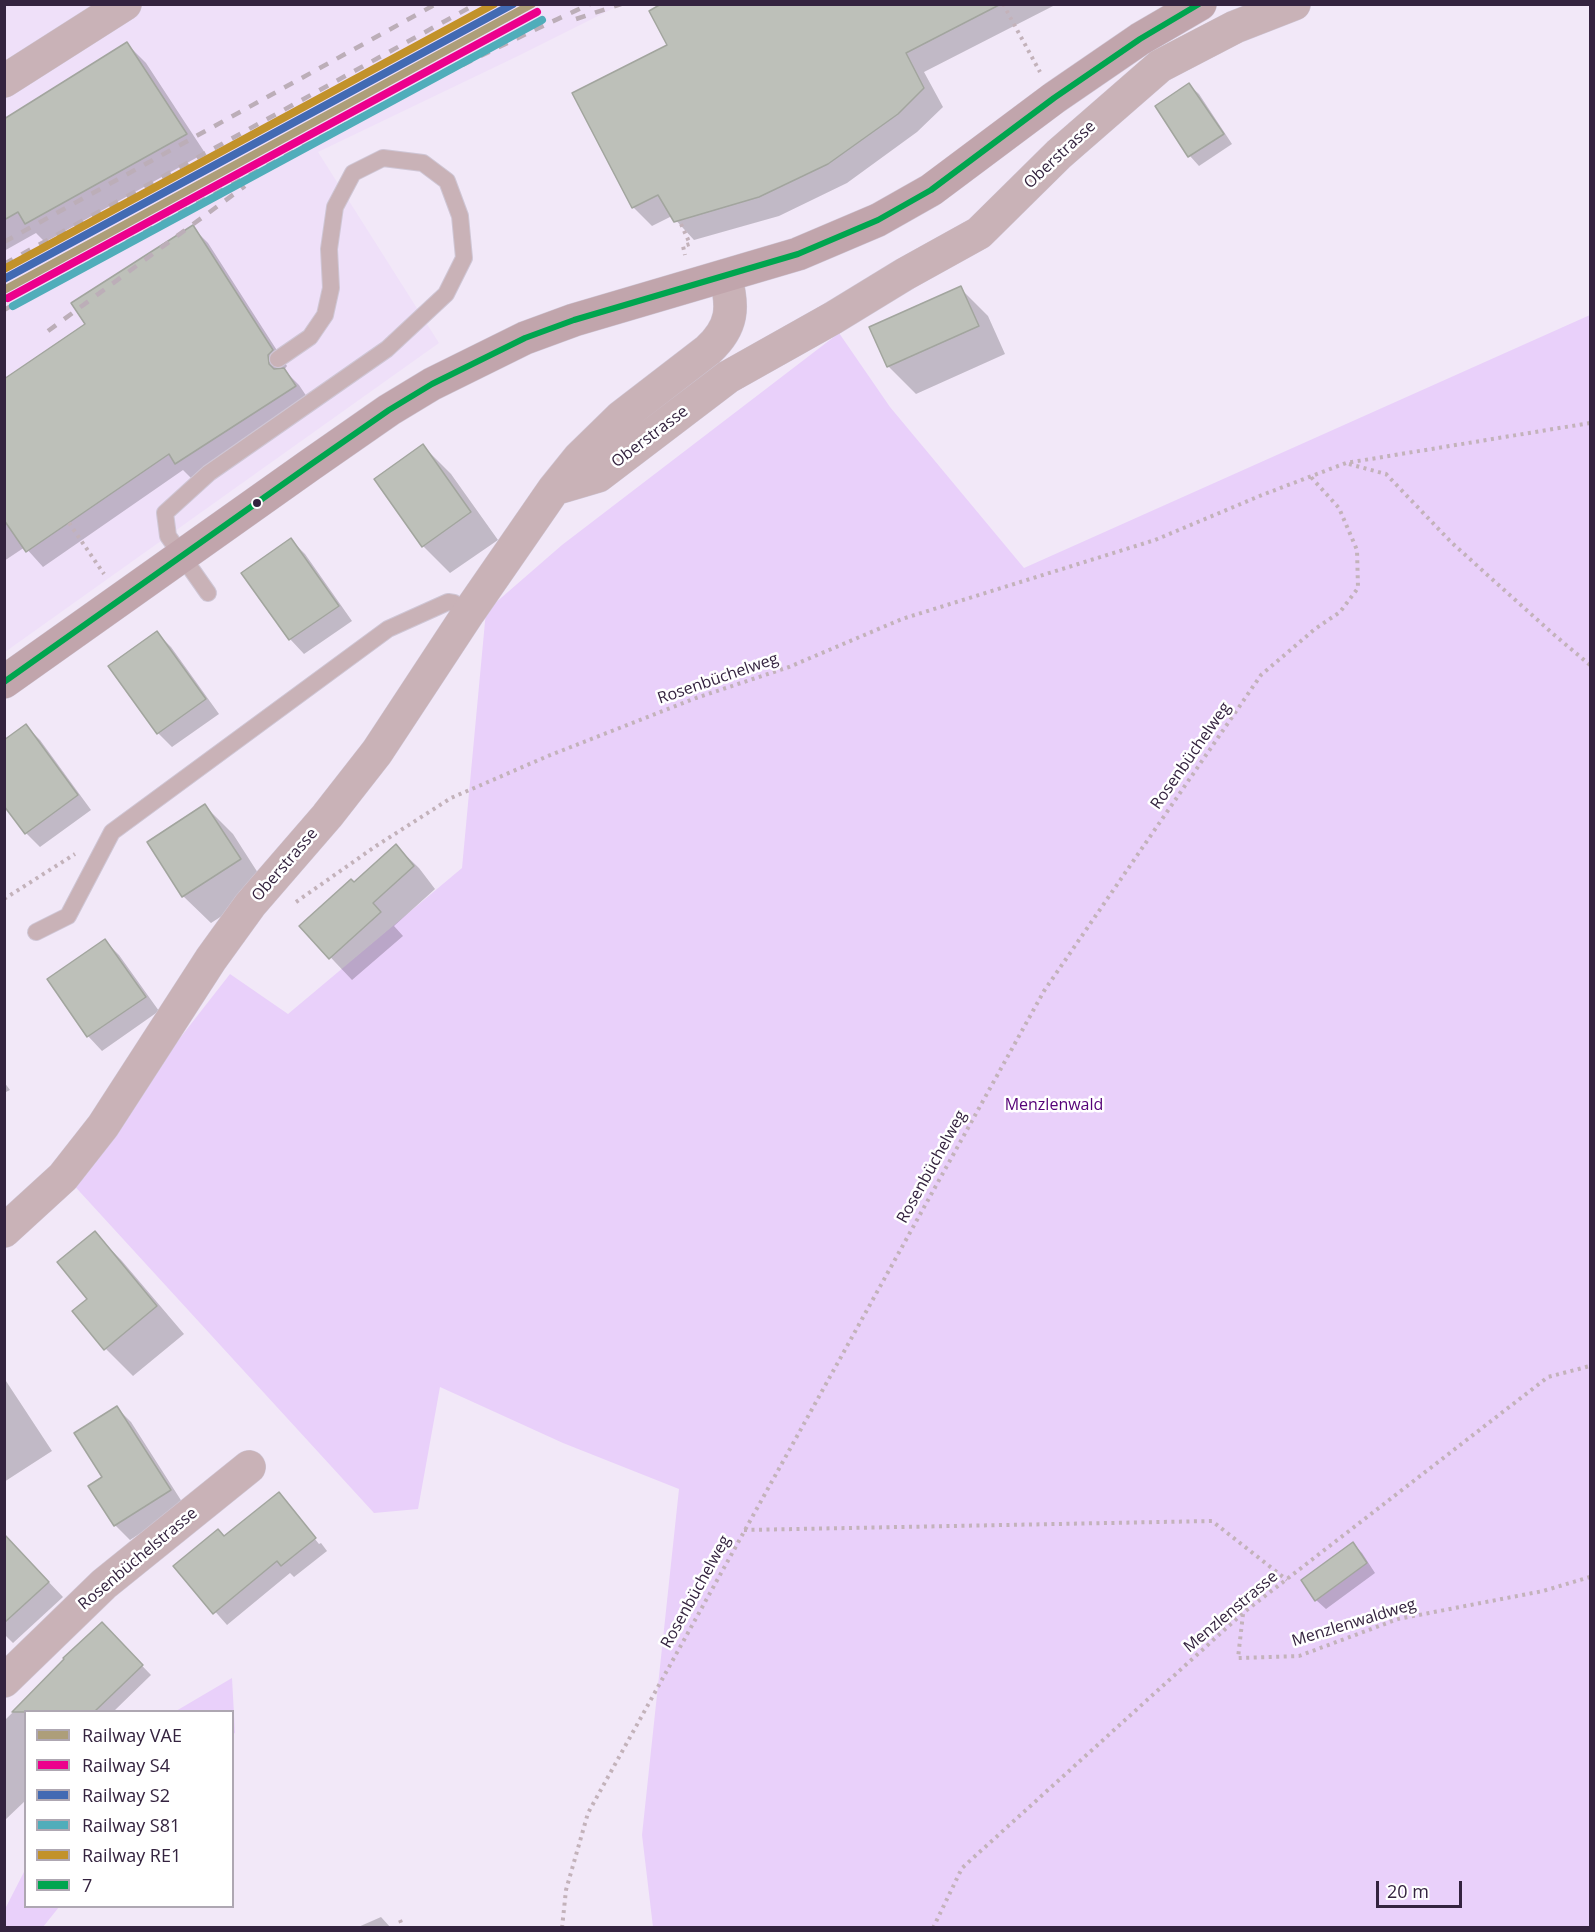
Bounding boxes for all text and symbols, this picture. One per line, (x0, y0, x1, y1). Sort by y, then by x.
street label: Oberstrasse (1020, 117, 1100, 193)
street label: Oberstrasse (608, 402, 692, 472)
unlabelled marker (251, 497, 263, 509)
street label: Rosenbüchelweg (655, 649, 781, 709)
street label: Rosenbüchelweg (1147, 699, 1235, 813)
street label: Oberstrasse (248, 824, 322, 906)
park label: Menzlenwald (1005, 1095, 1103, 1115)
street label: Rosenbüchelweg (893, 1107, 971, 1227)
street label: Rosenbüchelstrasse (75, 1504, 201, 1614)
street label: Rosenbüchelweg (657, 1532, 735, 1652)
street label: Menzlenstrasse (1180, 1567, 1282, 1657)
street label: Menzlenwaldweg (1290, 1595, 1418, 1651)
legend (24, 1710, 234, 1908)
text: Railway VAE (82, 1723, 182, 1747)
text: Railway S4 (82, 1753, 170, 1777)
text: Railway S2 (82, 1783, 170, 1807)
text: Railway S81 (82, 1813, 180, 1837)
text: Railway RE1 (82, 1843, 181, 1867)
scale bar (1379, 1869, 1464, 1907)
text: 7 (82, 1873, 92, 1897)
text: 20 m (1387, 1879, 1429, 1903)

